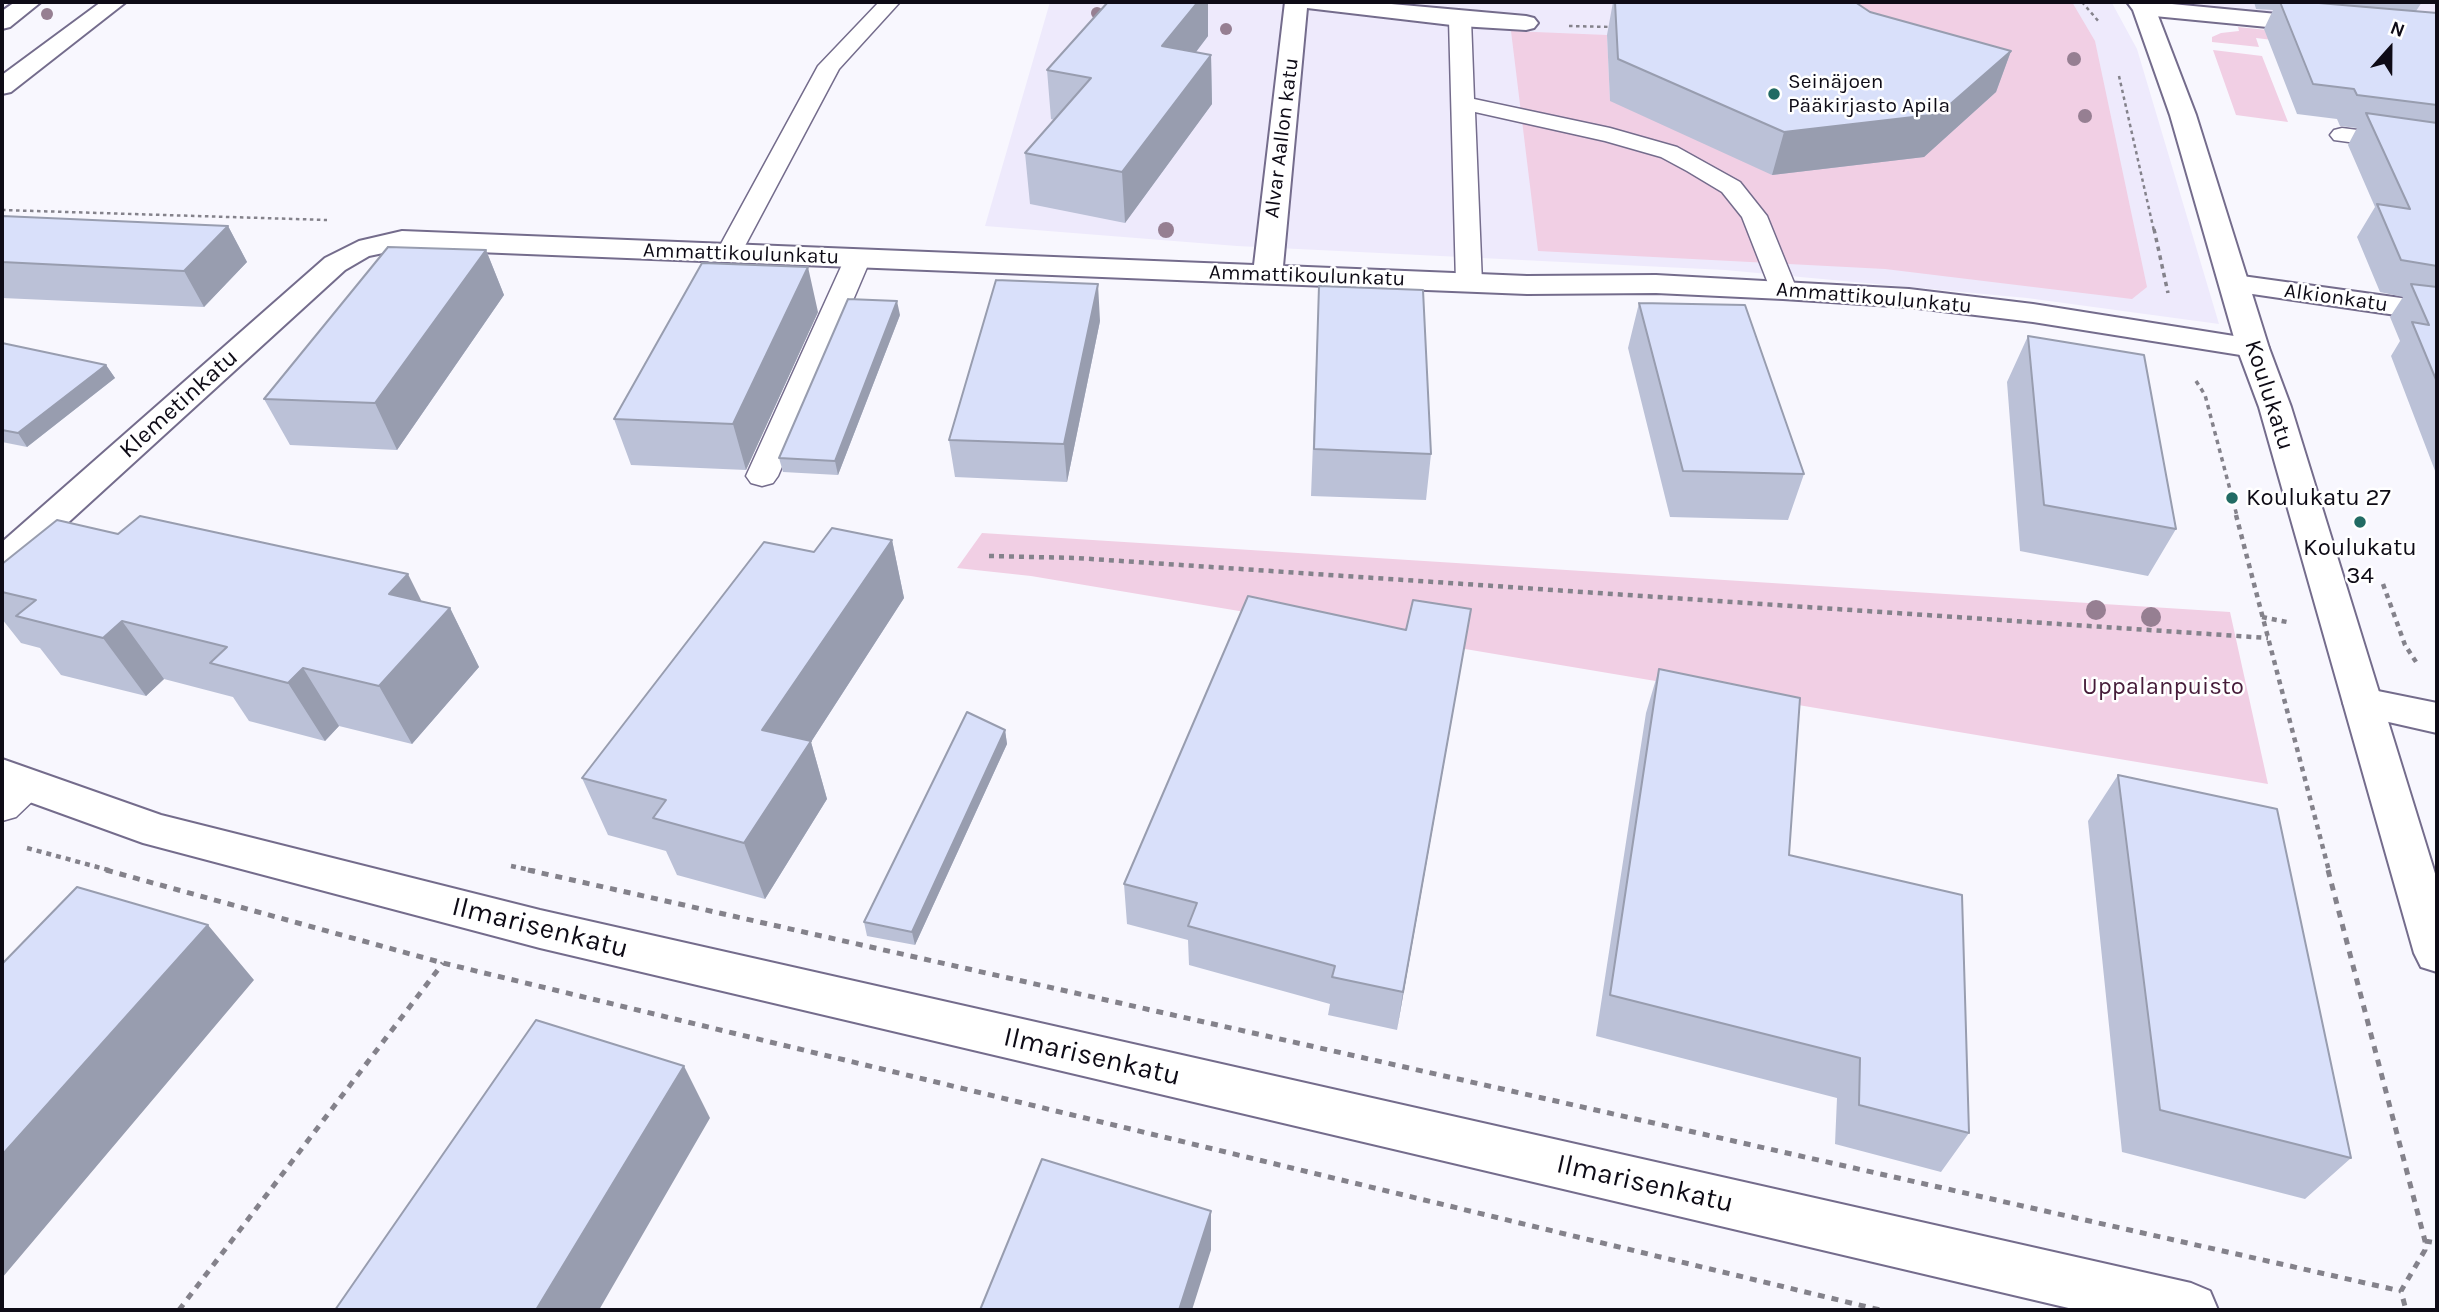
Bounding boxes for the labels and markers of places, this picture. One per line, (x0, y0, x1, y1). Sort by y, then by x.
place label: Seinäjoen Pääkirjasto Apila (1788, 69, 1950, 119)
marker: Seinäjoen Pääkirjasto Apila (1766, 86, 1782, 102)
place label: Koulukatu 27 (2246, 484, 2391, 512)
marker: Koulukatu 27 (2224, 490, 2240, 506)
marker: Koulukatu 34 (2352, 514, 2368, 530)
place label: Koulukatu 34 (2303, 534, 2417, 590)

